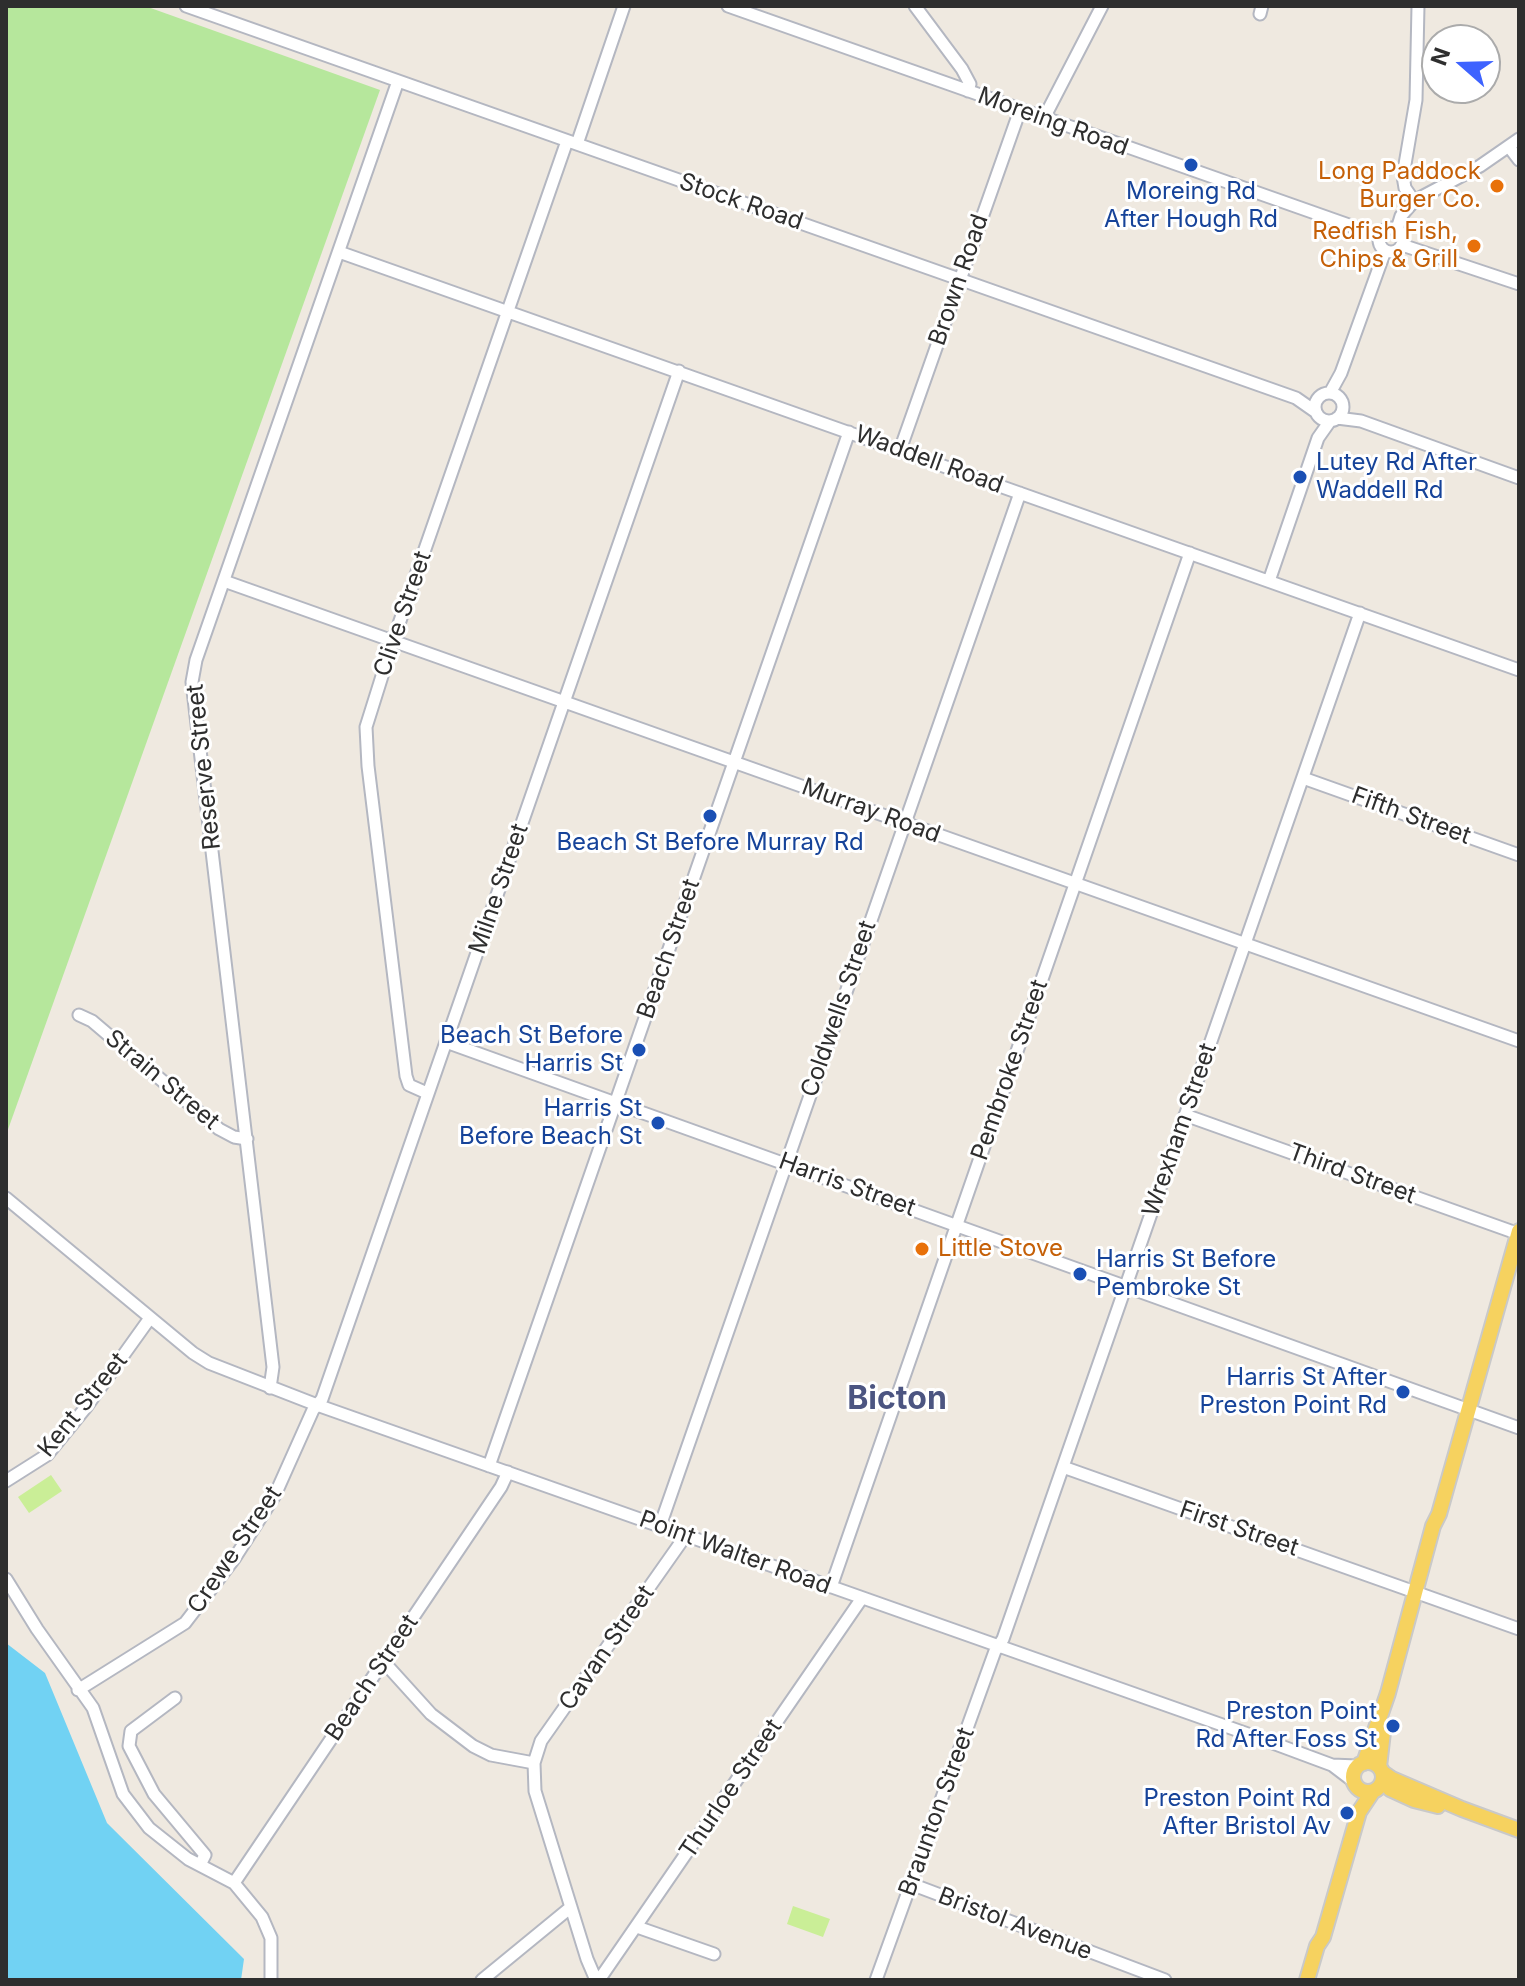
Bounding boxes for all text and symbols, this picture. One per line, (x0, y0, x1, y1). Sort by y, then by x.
north arrow (1421, 24, 1501, 104)
text: N (1425, 44, 1455, 69)
street label: Moreing Road (974, 81, 1132, 163)
marker: Moreing Rd After Hough Rd (1182, 156, 1200, 174)
place label: Long Paddock Burger Co. (1318, 158, 1481, 214)
street label: Stock Road (675, 167, 807, 237)
marker: Long Paddock Burger Co. (1488, 177, 1506, 195)
place label: Moreing Rd After Hough Rd (1104, 178, 1278, 234)
street label: Brown Road (923, 211, 995, 349)
place label: Redfish Fish, Chips & Grill (1312, 218, 1458, 274)
marker: Redfish Fish, Chips & Grill (1465, 237, 1483, 255)
street label: Waddell Road (851, 420, 1007, 500)
place label: Lutey Rd After Waddell Rd (1316, 449, 1477, 505)
marker: Lutey Rd After Waddell Rd (1291, 468, 1309, 486)
street label: Clive Street (368, 548, 438, 680)
street label: Reserve Street (181, 683, 227, 851)
street label: Murray Road (798, 773, 944, 849)
street label: Fifth Street (1348, 781, 1474, 851)
marker: Beach St Before Murray Rd (701, 807, 719, 825)
street label: Milne Street (463, 820, 535, 958)
place label: Beach St Before Murray Rd (556, 829, 864, 857)
street label: Beach Street (632, 875, 706, 1023)
street label: Coldwells Street (795, 917, 883, 1101)
street label: Pembroke Street (966, 976, 1054, 1164)
place label: Beach St Before Harris St (440, 1022, 623, 1078)
street label: Strain Street (99, 1024, 225, 1136)
street label: Wrexham Street (1137, 1040, 1223, 1220)
marker: Beach St Before Harris St (630, 1041, 648, 1059)
place label: Harris St Before Beach St (459, 1095, 642, 1151)
marker: Harris St Before Beach St (649, 1114, 667, 1132)
street label: Third Street (1284, 1138, 1420, 1210)
street label: Harris Street (775, 1147, 919, 1223)
place label: Little Stove (938, 1235, 1063, 1263)
marker: Little Stove (913, 1240, 931, 1258)
place label: Harris St Before Pembroke St (1096, 1246, 1276, 1302)
marker: Harris St Before Pembroke St (1071, 1265, 1089, 1283)
street label: Kent Street (32, 1347, 134, 1463)
place label: Harris St After Preston Point Rd (1199, 1364, 1387, 1420)
district label: Bicton (847, 1380, 947, 1418)
marker: Harris St After Preston Point Rd (1394, 1383, 1412, 1401)
street label: Crewe Street (182, 1481, 288, 1619)
street label: First Street (1176, 1495, 1302, 1563)
street label: Point Walter Road (635, 1505, 835, 1601)
street label: Cavan Street (553, 1580, 661, 1716)
street label: Beach Street (319, 1610, 425, 1746)
place label: Preston Point Rd After Foss St (1196, 1698, 1377, 1754)
street label: Thurloe Street (674, 1714, 788, 1864)
marker: Preston Point Rd After Foss St (1384, 1717, 1402, 1735)
street label: Braunton Street (893, 1724, 981, 1900)
place label: Preston Point Rd After Bristol Av (1143, 1785, 1331, 1841)
marker: Preston Point Rd After Bristol Av (1338, 1804, 1356, 1822)
street label: Bristol Avenue (934, 1881, 1096, 1967)

